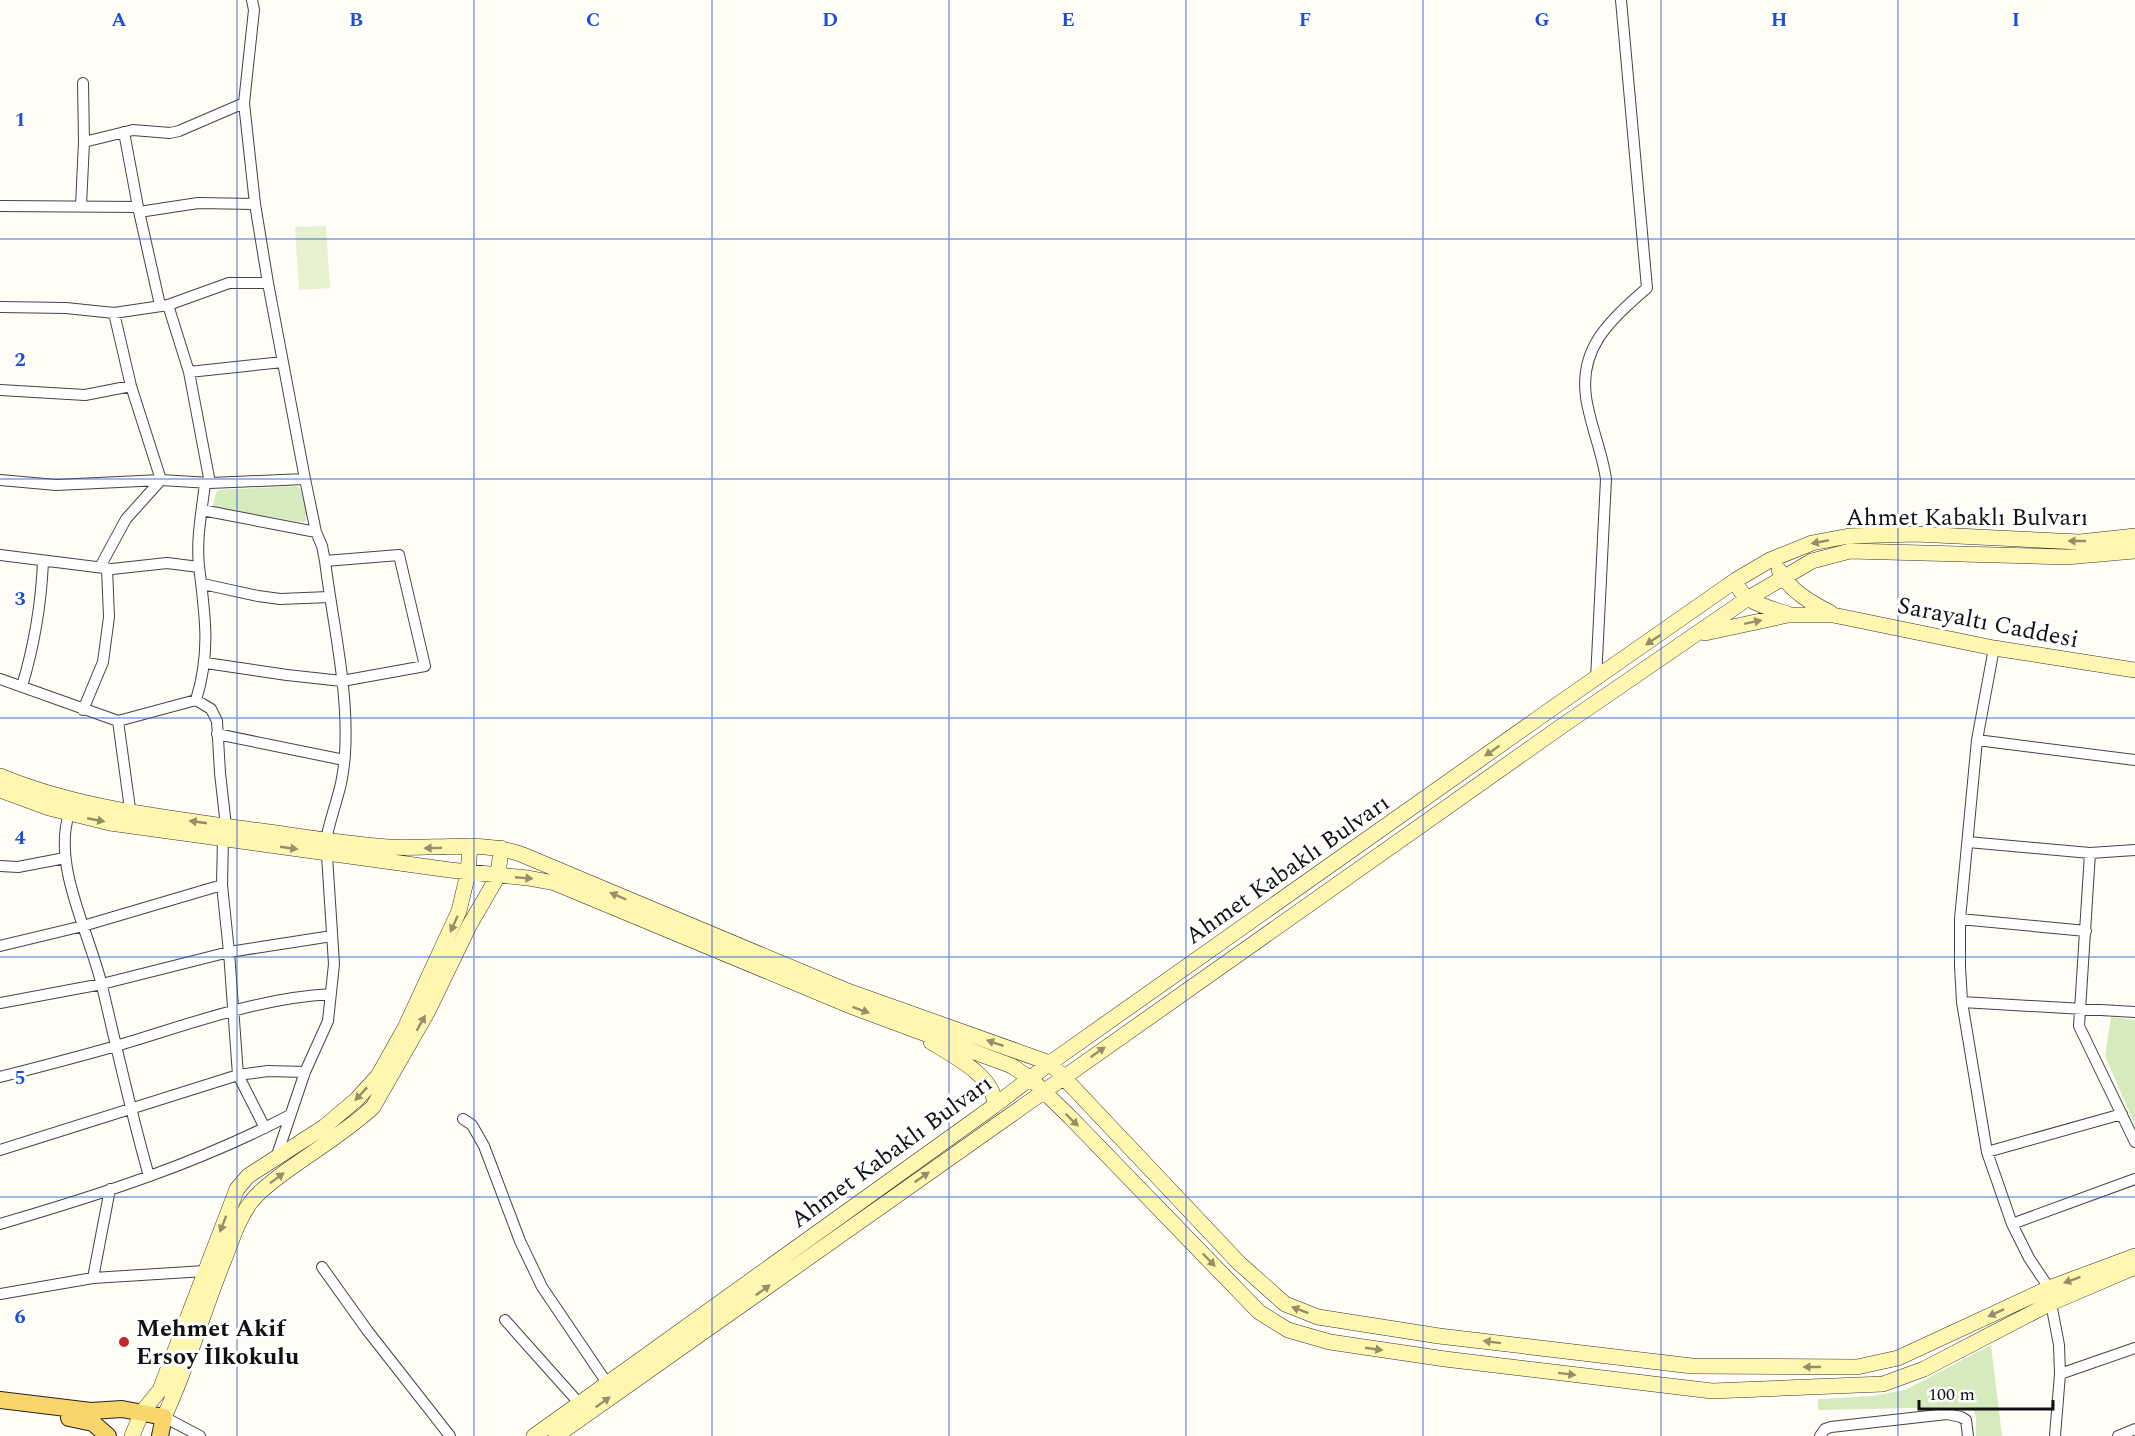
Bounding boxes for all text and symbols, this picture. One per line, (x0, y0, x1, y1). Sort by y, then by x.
text: A (111, 5, 127, 35)
text: B (349, 5, 363, 35)
text: C (586, 5, 600, 35)
text: D (822, 5, 838, 35)
text: E (1061, 5, 1075, 35)
text: F (1299, 5, 1311, 35)
text: G (1534, 5, 1550, 35)
text: H (1771, 5, 1787, 35)
text: I (2012, 5, 2020, 35)
text: 1 (14, 105, 26, 135)
text: 2 (14, 345, 26, 375)
street label: Ahmet Kabaklı Bulvarı (1846, 500, 2088, 536)
one-way arrow (2067, 536, 2086, 546)
one-way arrow (1810, 538, 1829, 547)
text: 3 (14, 584, 26, 614)
street label: Sarayaltı Caddesi (1894, 588, 2082, 658)
one-way arrow (1744, 617, 1763, 626)
one-way arrow (1645, 634, 1661, 646)
one-way arrow (1485, 745, 1501, 757)
street label: Ahmet Kabaklı Bulvarı (1178, 786, 1397, 954)
one-way arrow (86, 816, 105, 825)
one-way arrow (188, 817, 207, 827)
text: 4 (14, 823, 26, 853)
one-way arrow (279, 843, 298, 852)
one-way arrow (423, 843, 442, 853)
one-way arrow (514, 873, 533, 882)
one-way arrow (609, 891, 627, 901)
one-way arrow (449, 915, 458, 932)
one-way arrow (852, 1005, 870, 1015)
one-way arrow (416, 1015, 426, 1032)
one-way arrow (986, 1038, 1004, 1048)
one-way arrow (1090, 1046, 1106, 1058)
text: 5 (14, 1063, 26, 1093)
street label: Ahmet Kabaklı Bulvarı (783, 1066, 1000, 1238)
one-way arrow (355, 1087, 369, 1101)
one-way arrow (1065, 1113, 1080, 1127)
one-way arrow (913, 1171, 929, 1183)
one-way arrow (269, 1172, 285, 1184)
one-way arrow (217, 1215, 227, 1233)
one-way arrow (1201, 1252, 1215, 1266)
one-way arrow (2063, 1275, 2081, 1285)
one-way arrow (755, 1284, 771, 1296)
text: 6 (14, 1302, 26, 1332)
one-way arrow (1291, 1305, 1309, 1314)
one-way arrow (1987, 1308, 2004, 1317)
place label: Mehmet Akif Ersoy İlkokulu (136, 1311, 299, 1375)
marker: Mehmet Akif Ersoy İlkokulu (117, 1335, 131, 1349)
one-way arrow (1482, 1337, 1501, 1347)
one-way arrow (1365, 1344, 1384, 1353)
one-way arrow (1802, 1362, 1821, 1372)
one-way arrow (1558, 1369, 1577, 1378)
scale bar (1919, 1373, 2052, 1411)
text: 100 m (1928, 1381, 1975, 1408)
one-way arrow (595, 1396, 611, 1408)

